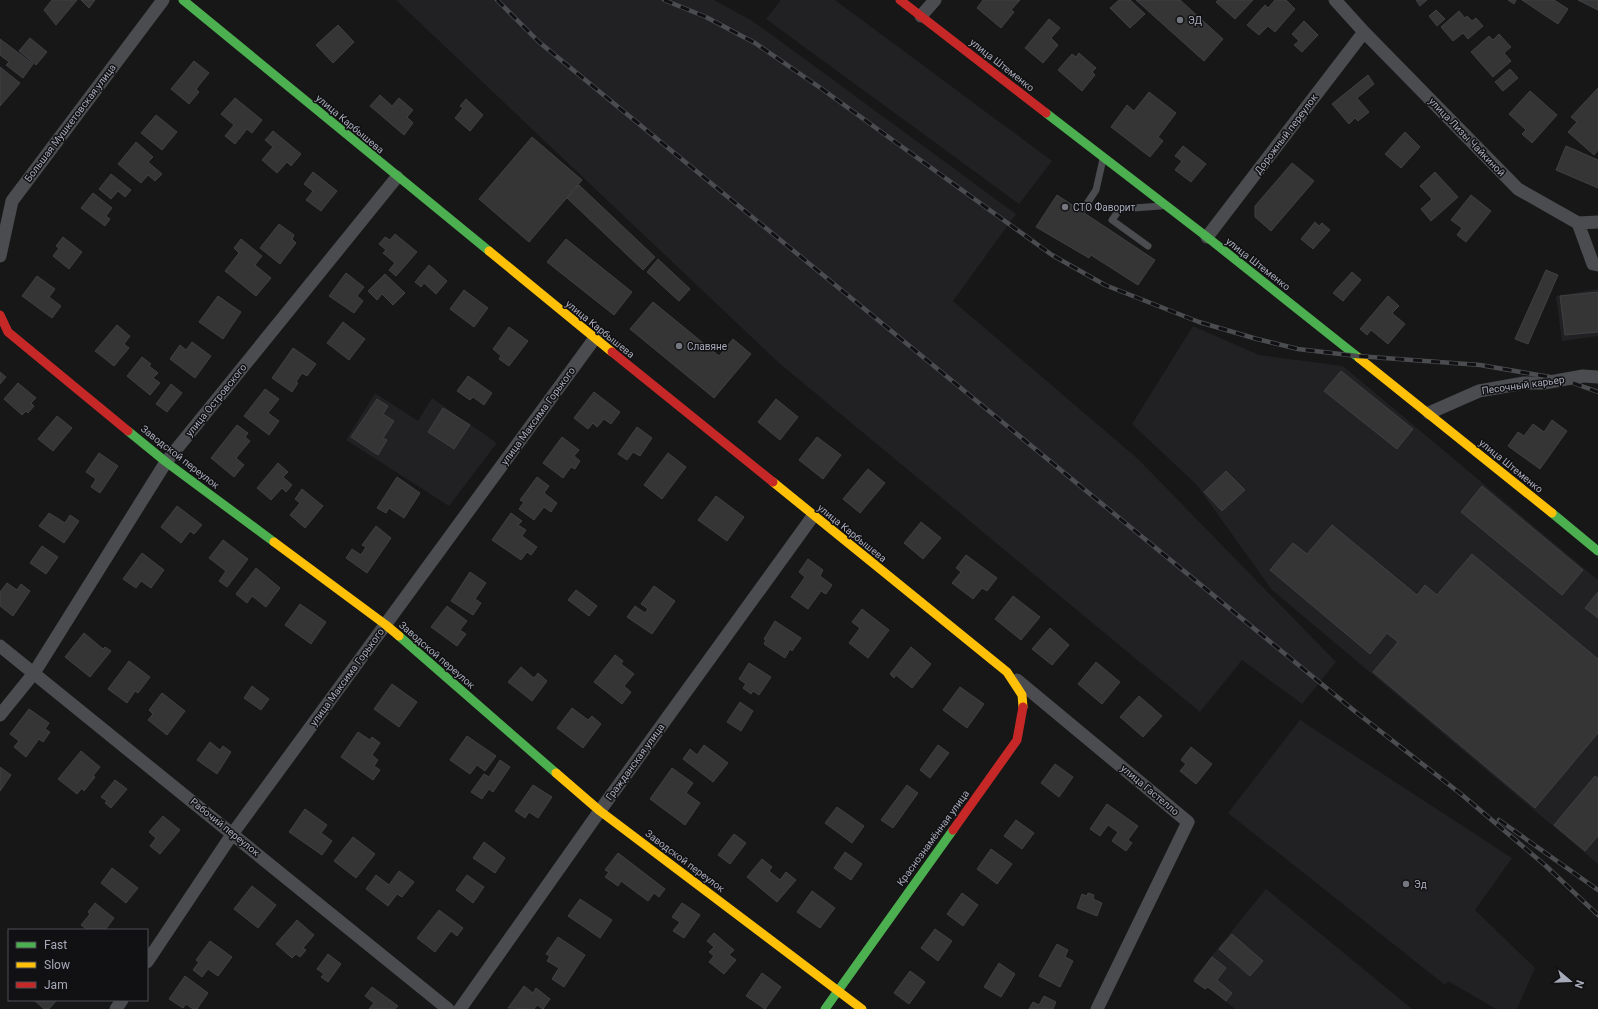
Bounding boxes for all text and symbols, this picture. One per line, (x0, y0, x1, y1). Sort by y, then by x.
marker: ЭД (1175, 15, 1185, 25)
place label: ЭД (1188, 15, 1203, 26)
street label: улица Штеменко (968, 36, 1037, 94)
street label: Большая Мушкетовская улица (22, 62, 118, 184)
street label: Дорожный переулок (1252, 91, 1320, 176)
street label: улица Карбышева (314, 92, 386, 156)
street label: улица Лизы Чайкиной (1427, 96, 1507, 179)
place label: СТО Фаворит (1073, 201, 1136, 213)
marker: СТО Фаворит (1060, 202, 1070, 212)
street label: улица Штеменко (1224, 235, 1293, 293)
street label: улица Карбышева (563, 298, 637, 360)
marker: Славяне (674, 341, 684, 351)
place label: Славяне (687, 341, 727, 352)
street label: улица Островского (183, 361, 249, 438)
street label: улица Максима Горького (499, 365, 577, 467)
street label: Песочный карьер (1481, 374, 1565, 396)
street label: Заводской переулок (139, 423, 222, 491)
street label: улица Штеменко (1477, 437, 1545, 495)
street label: улица Карбышева (815, 502, 889, 564)
street label: Заводской переулок (397, 619, 477, 691)
street label: улица Максима Горького (308, 626, 386, 728)
street label: Гражданская улица (604, 722, 666, 802)
street label: улица Гастелло (1119, 763, 1181, 818)
street label: Краснознамённая улица (895, 788, 971, 888)
street label: Рабочий переулок (188, 796, 262, 859)
street label: Заводской переулок (643, 828, 727, 895)
marker: Эд (1401, 879, 1411, 889)
place label: Эд (1414, 879, 1427, 890)
legend (8, 929, 148, 1001)
text: Fast (44, 938, 67, 952)
text: Slow (44, 958, 70, 972)
north arrow (1550, 961, 1590, 1001)
text: Jam (44, 978, 68, 992)
text: N (1571, 978, 1586, 990)

